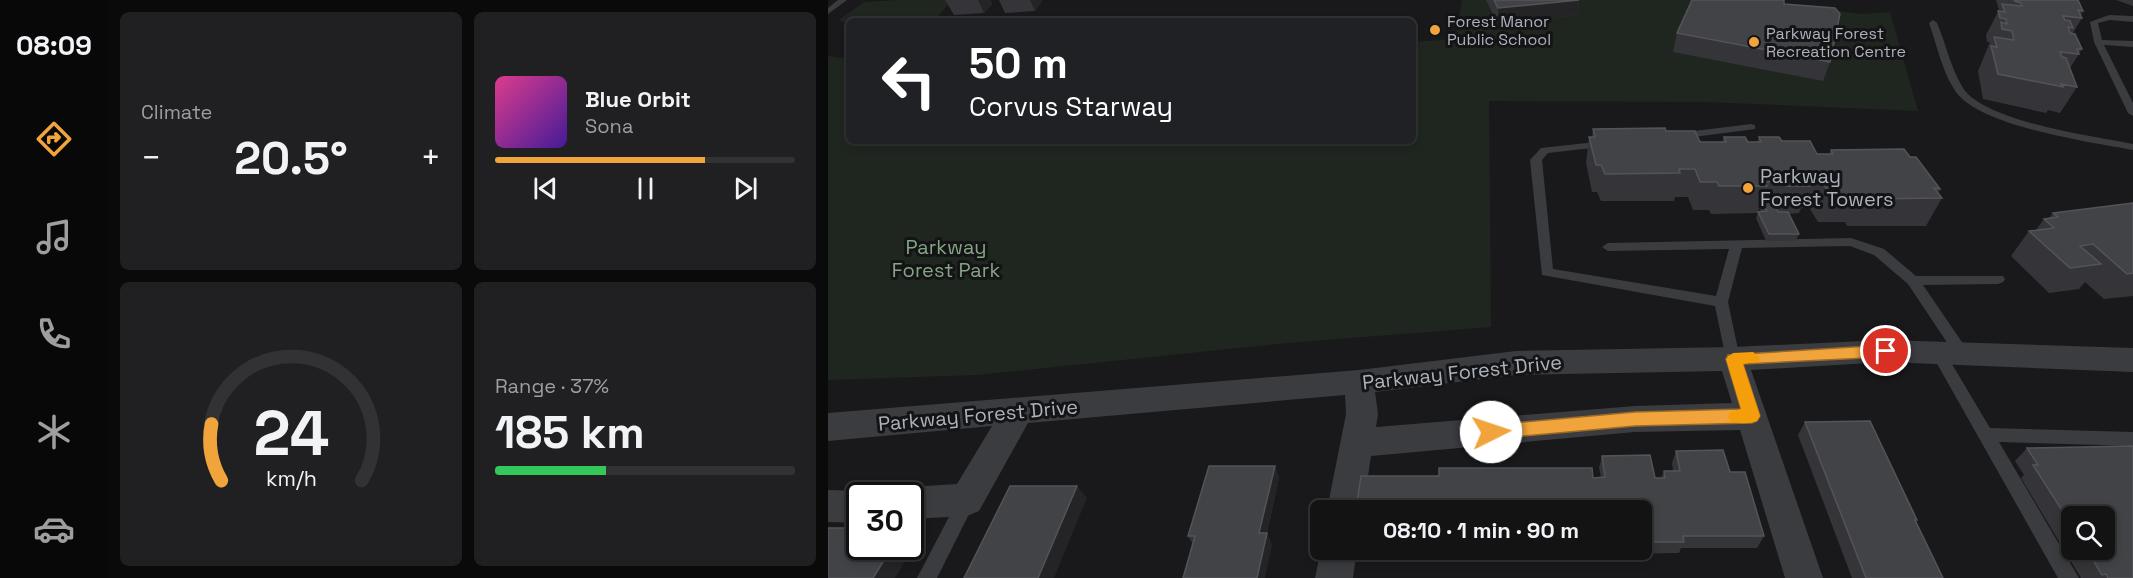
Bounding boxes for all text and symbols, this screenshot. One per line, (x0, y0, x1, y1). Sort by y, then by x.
place label: Forest Manor Public School (1447, 11, 1551, 50)
marker: Forest Manor Public School (1428, 23, 1442, 37)
place label: Parkway Forest Recreation Centre (1766, 23, 1906, 62)
text: 08:09 (16, 28, 92, 63)
marker: Parkway Forest Recreation Centre (1747, 35, 1761, 49)
text: 50 m (969, 37, 1068, 90)
icon: left (870, 42, 948, 120)
text: Blue Orbit (585, 85, 691, 113)
text: Corvus Starway (969, 89, 1173, 124)
text: Climate (141, 99, 212, 125)
text: Sona (585, 113, 633, 139)
icon: directions (33, 118, 75, 160)
text: 20.5° (234, 130, 348, 187)
text: − (141, 137, 161, 179)
text: + (421, 137, 441, 179)
place label: Parkway Forest Towers (1760, 163, 1894, 212)
icon: previous (529, 172, 562, 205)
icon: pause (629, 172, 662, 205)
icon: next (729, 172, 762, 205)
marker: Parkway Forest Towers (1741, 181, 1755, 195)
icon: music (33, 216, 75, 258)
park label: Parkway Forest Park (892, 234, 1000, 283)
icon: phone (33, 313, 75, 355)
pin (1860, 325, 1911, 376)
icon: arrive (1869, 334, 1902, 367)
street label: Parkway Forest Drive (1361, 349, 1563, 395)
text: Range · 37% (495, 373, 609, 399)
street label: Parkway Forest Drive (877, 393, 1079, 437)
text: 24 (253, 394, 329, 473)
position arrow (1459, 400, 1523, 464)
text: 185 km (495, 404, 645, 461)
icon: climate (33, 411, 75, 453)
text: km/h (265, 465, 317, 492)
speed limit sign: 30 (846, 482, 924, 560)
map controls (2061, 506, 2115, 560)
button: search (2061, 506, 2115, 560)
icon: car (33, 508, 75, 550)
text: 08:10 · 1 min · 90 m (1383, 516, 1579, 544)

